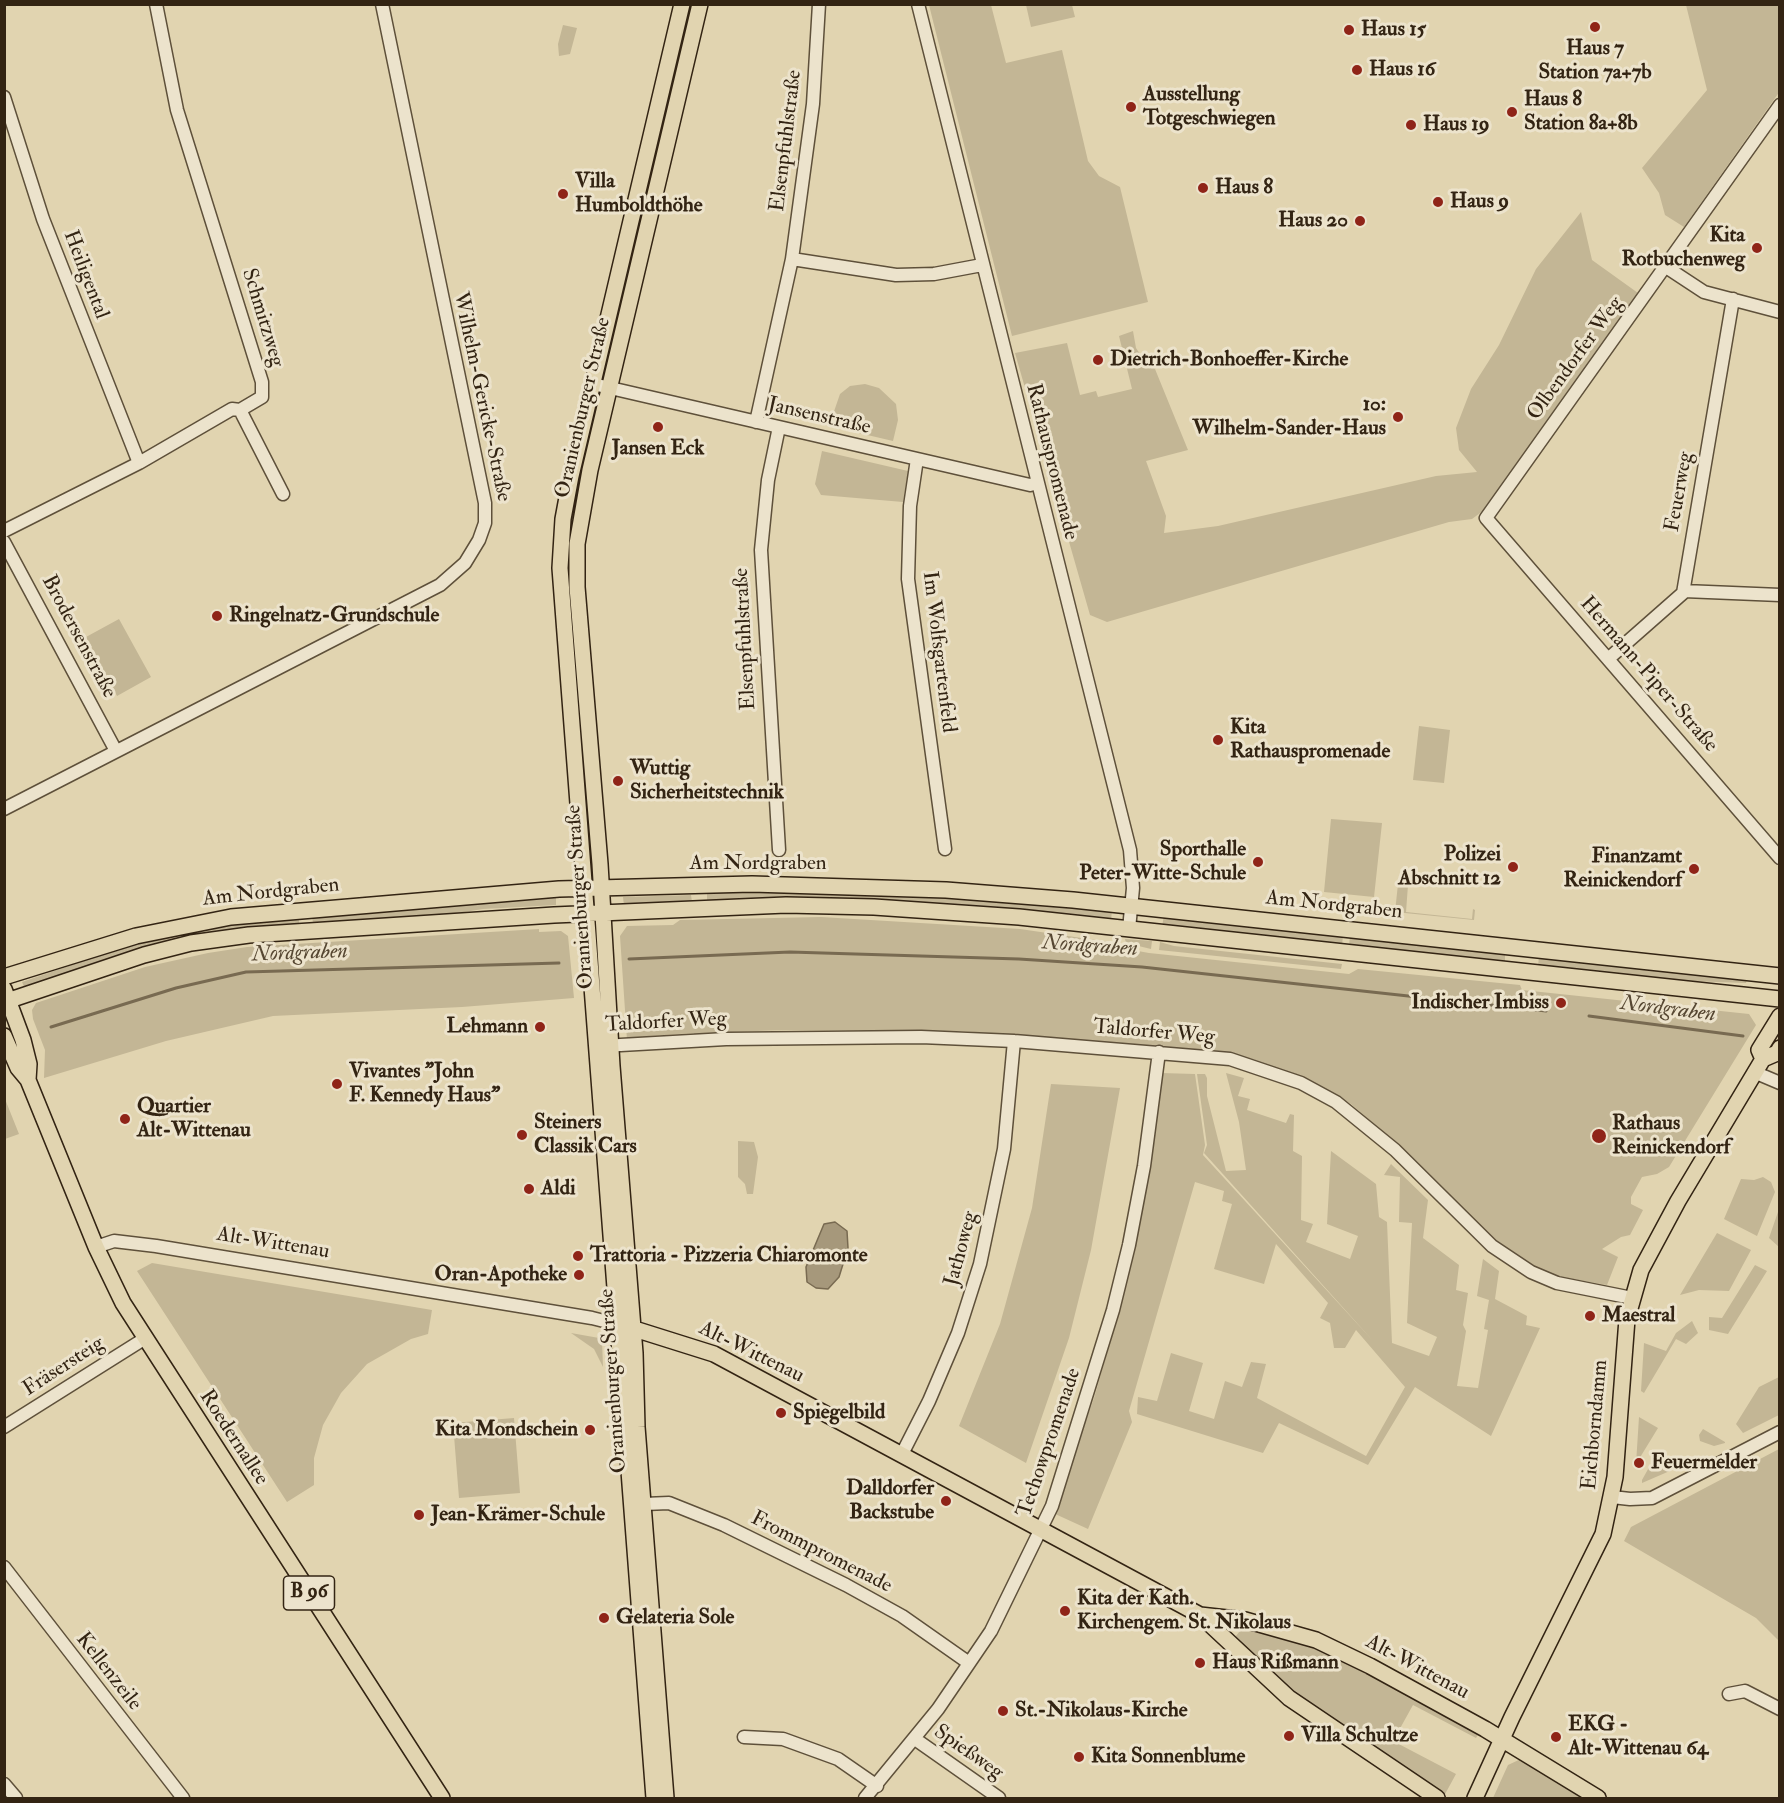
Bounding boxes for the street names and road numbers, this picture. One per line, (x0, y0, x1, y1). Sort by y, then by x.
street label: Elsenpfuhlstraße (766, 69, 808, 213)
street label: Heiligental (57, 227, 113, 323)
street label: Schmitzweg (235, 266, 289, 370)
street label: Wilhelm-Gericke-Straße (446, 290, 516, 504)
street label: Olbendorfer Weg (1523, 292, 1629, 426)
street label: Oranienburger Straße (551, 315, 617, 501)
street label: Rathauspromenade (1019, 381, 1083, 543)
street label: Jansenstraße (765, 393, 873, 441)
street label: Feuerweg (1661, 450, 1699, 534)
street label: Elsenpfuhlstraße (730, 567, 762, 711)
street label: Im Wolfsgartenfeld (916, 570, 960, 734)
street label: Brodersenstraße (35, 571, 121, 703)
street label: Hermann-Piper-Straße (1574, 592, 1722, 758)
street label: Oranienburger Straße (562, 804, 600, 990)
street label: Am Nordgraben (689, 851, 827, 877)
street label: Am Nordgraben (201, 873, 341, 913)
street label: Am Nordgraben (1264, 886, 1404, 926)
street label: Taldorfer Weg (605, 1007, 727, 1039)
street label: Taldorfer Weg (1092, 1015, 1216, 1051)
street label: Jathoweg (940, 1209, 984, 1289)
street label: Alt-Wittenau (215, 1223, 331, 1265)
street label: Oranienburger Straße (595, 1288, 633, 1474)
street label: Alt-Wittenau (694, 1317, 808, 1389)
street label: Fräsersteig (19, 1331, 109, 1403)
street label: Eichborndamm (1578, 1359, 1614, 1491)
street label: Techowpromenade (1013, 1365, 1087, 1521)
street label: Roedernallee (193, 1386, 273, 1490)
street label: Frommpromenade (746, 1507, 896, 1599)
road number: B 96 (284, 1576, 334, 1610)
street label: Kellenzeile (70, 1628, 146, 1716)
street label: Alt-Wittenau (1361, 1630, 1473, 1706)
street label: Spießweg (928, 1720, 1008, 1786)

